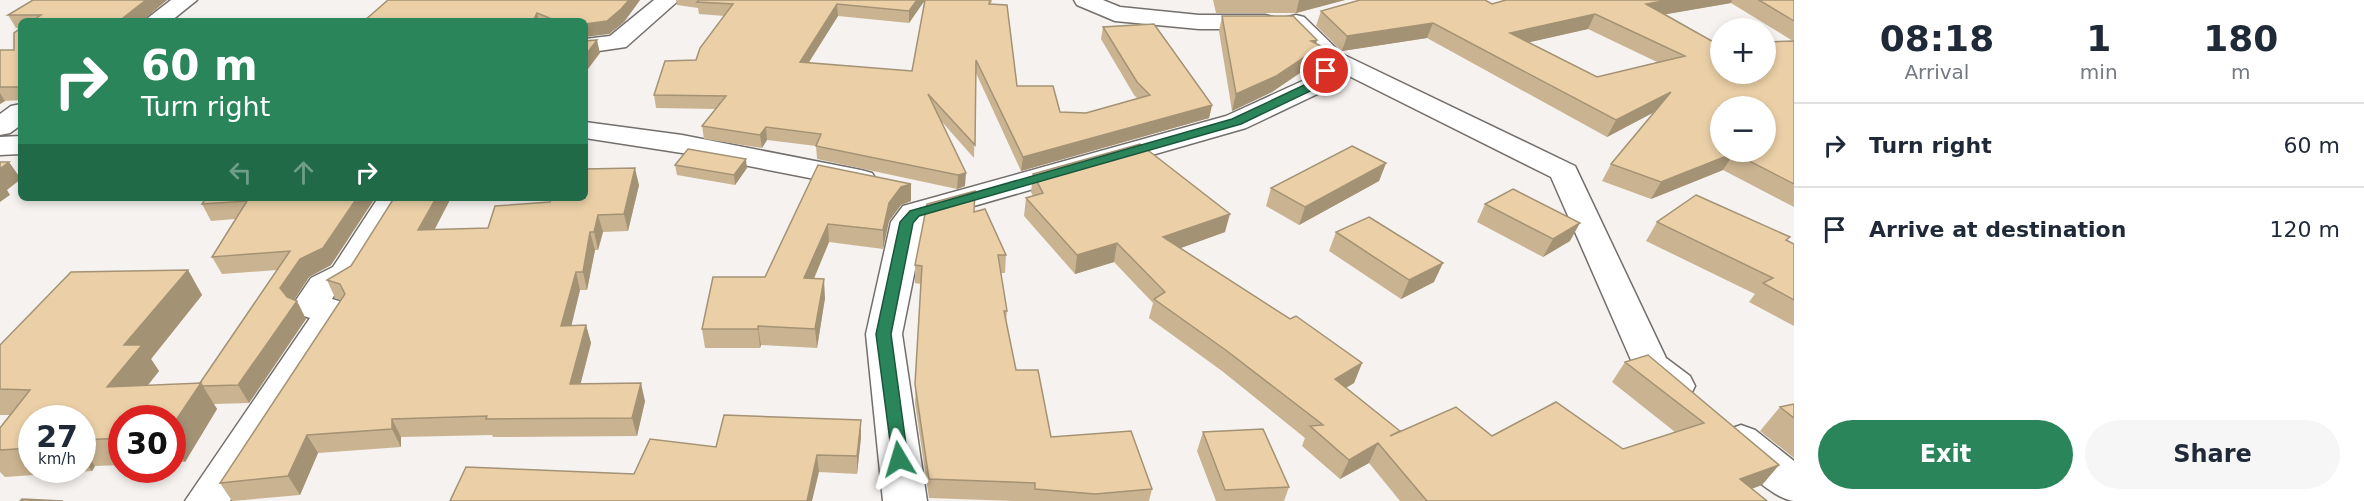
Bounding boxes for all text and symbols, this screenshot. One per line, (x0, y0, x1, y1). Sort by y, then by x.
map controls (1710, 18, 1776, 162)
button: + (1710, 18, 1776, 84)
text: 08:18 (1880, 18, 1994, 59)
text: 1 (2086, 18, 2111, 59)
text: 180 (2203, 18, 2278, 59)
text: 60 m (141, 41, 258, 90)
icon: right (42, 42, 120, 120)
pin (1300, 45, 1351, 96)
icon: arrive (1309, 54, 1342, 87)
text: Arrival (1904, 60, 1969, 84)
text: min (2080, 60, 2118, 84)
text: m (2231, 60, 2251, 84)
text: Turn right (141, 91, 270, 122)
button: − (1710, 96, 1776, 162)
icon: right (1818, 129, 1851, 162)
text: Turn right (1869, 133, 1992, 158)
text: 60 m (2284, 133, 2340, 158)
icon: left (224, 156, 257, 189)
icon: ahead (287, 156, 320, 189)
icon: right (350, 156, 383, 189)
icon: arrive (1818, 213, 1851, 246)
text: Arrive at destination (1869, 217, 2126, 242)
text: 120 m (2270, 217, 2340, 242)
speed limit sign: 30 (108, 405, 186, 483)
text: 27 (36, 419, 78, 454)
button: Exit (1818, 420, 2073, 489)
button: Share (2085, 420, 2340, 489)
position arrow (867, 427, 931, 491)
text: km/h (38, 450, 76, 468)

